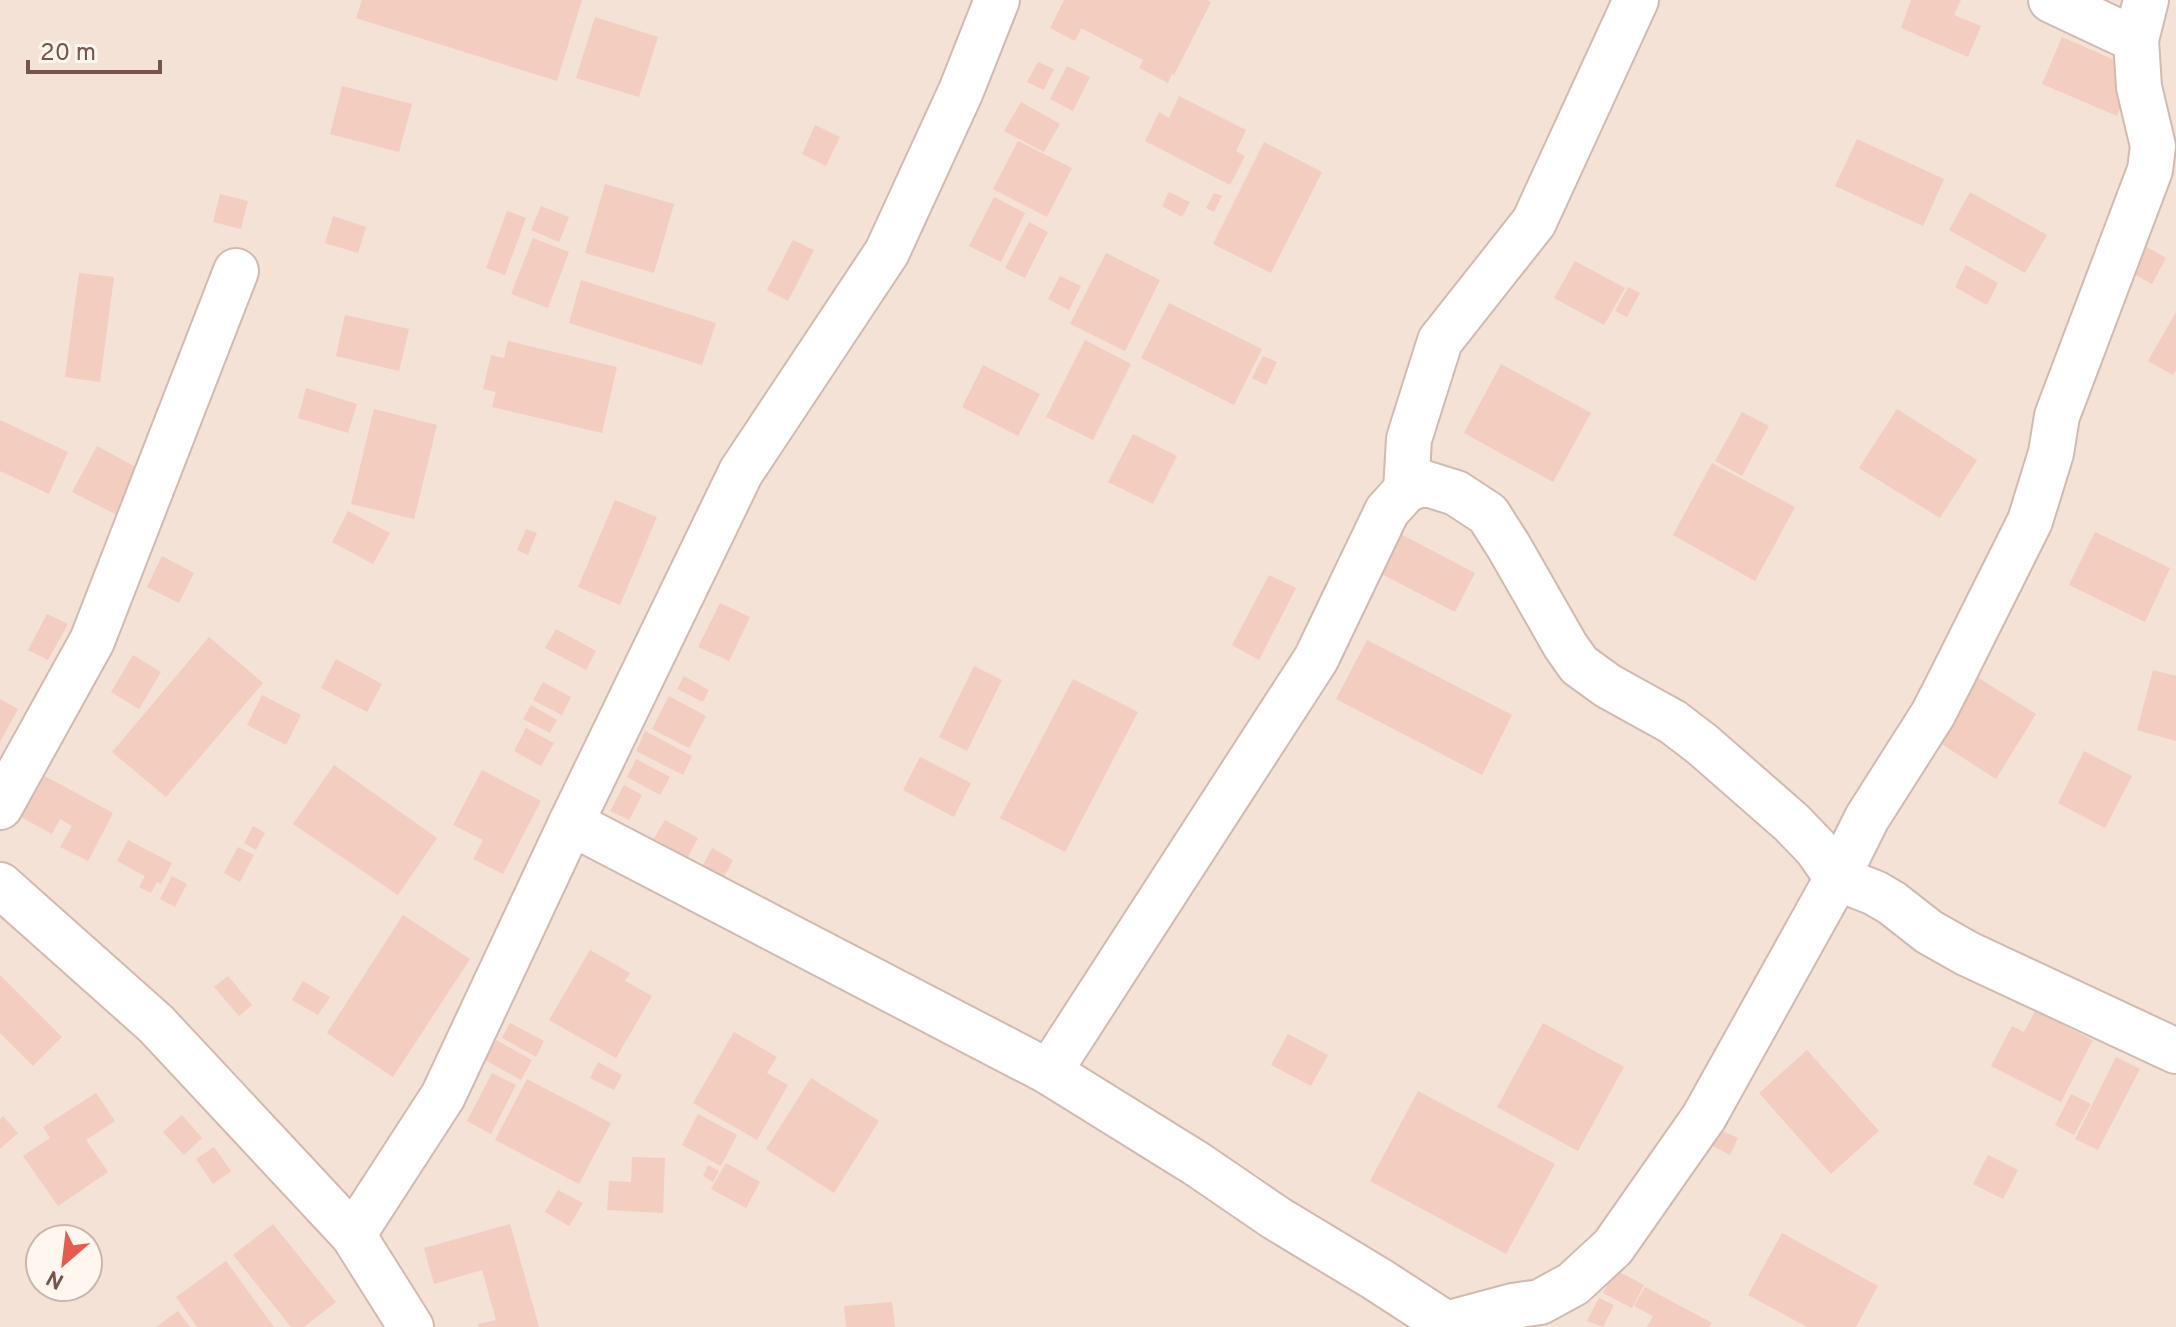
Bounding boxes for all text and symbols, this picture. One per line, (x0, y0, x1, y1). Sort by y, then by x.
scale bar (28, 24, 160, 74)
text: 20 m (40, 39, 96, 69)
north arrow (24, 1223, 104, 1303)
text: N (42, 1263, 69, 1294)

